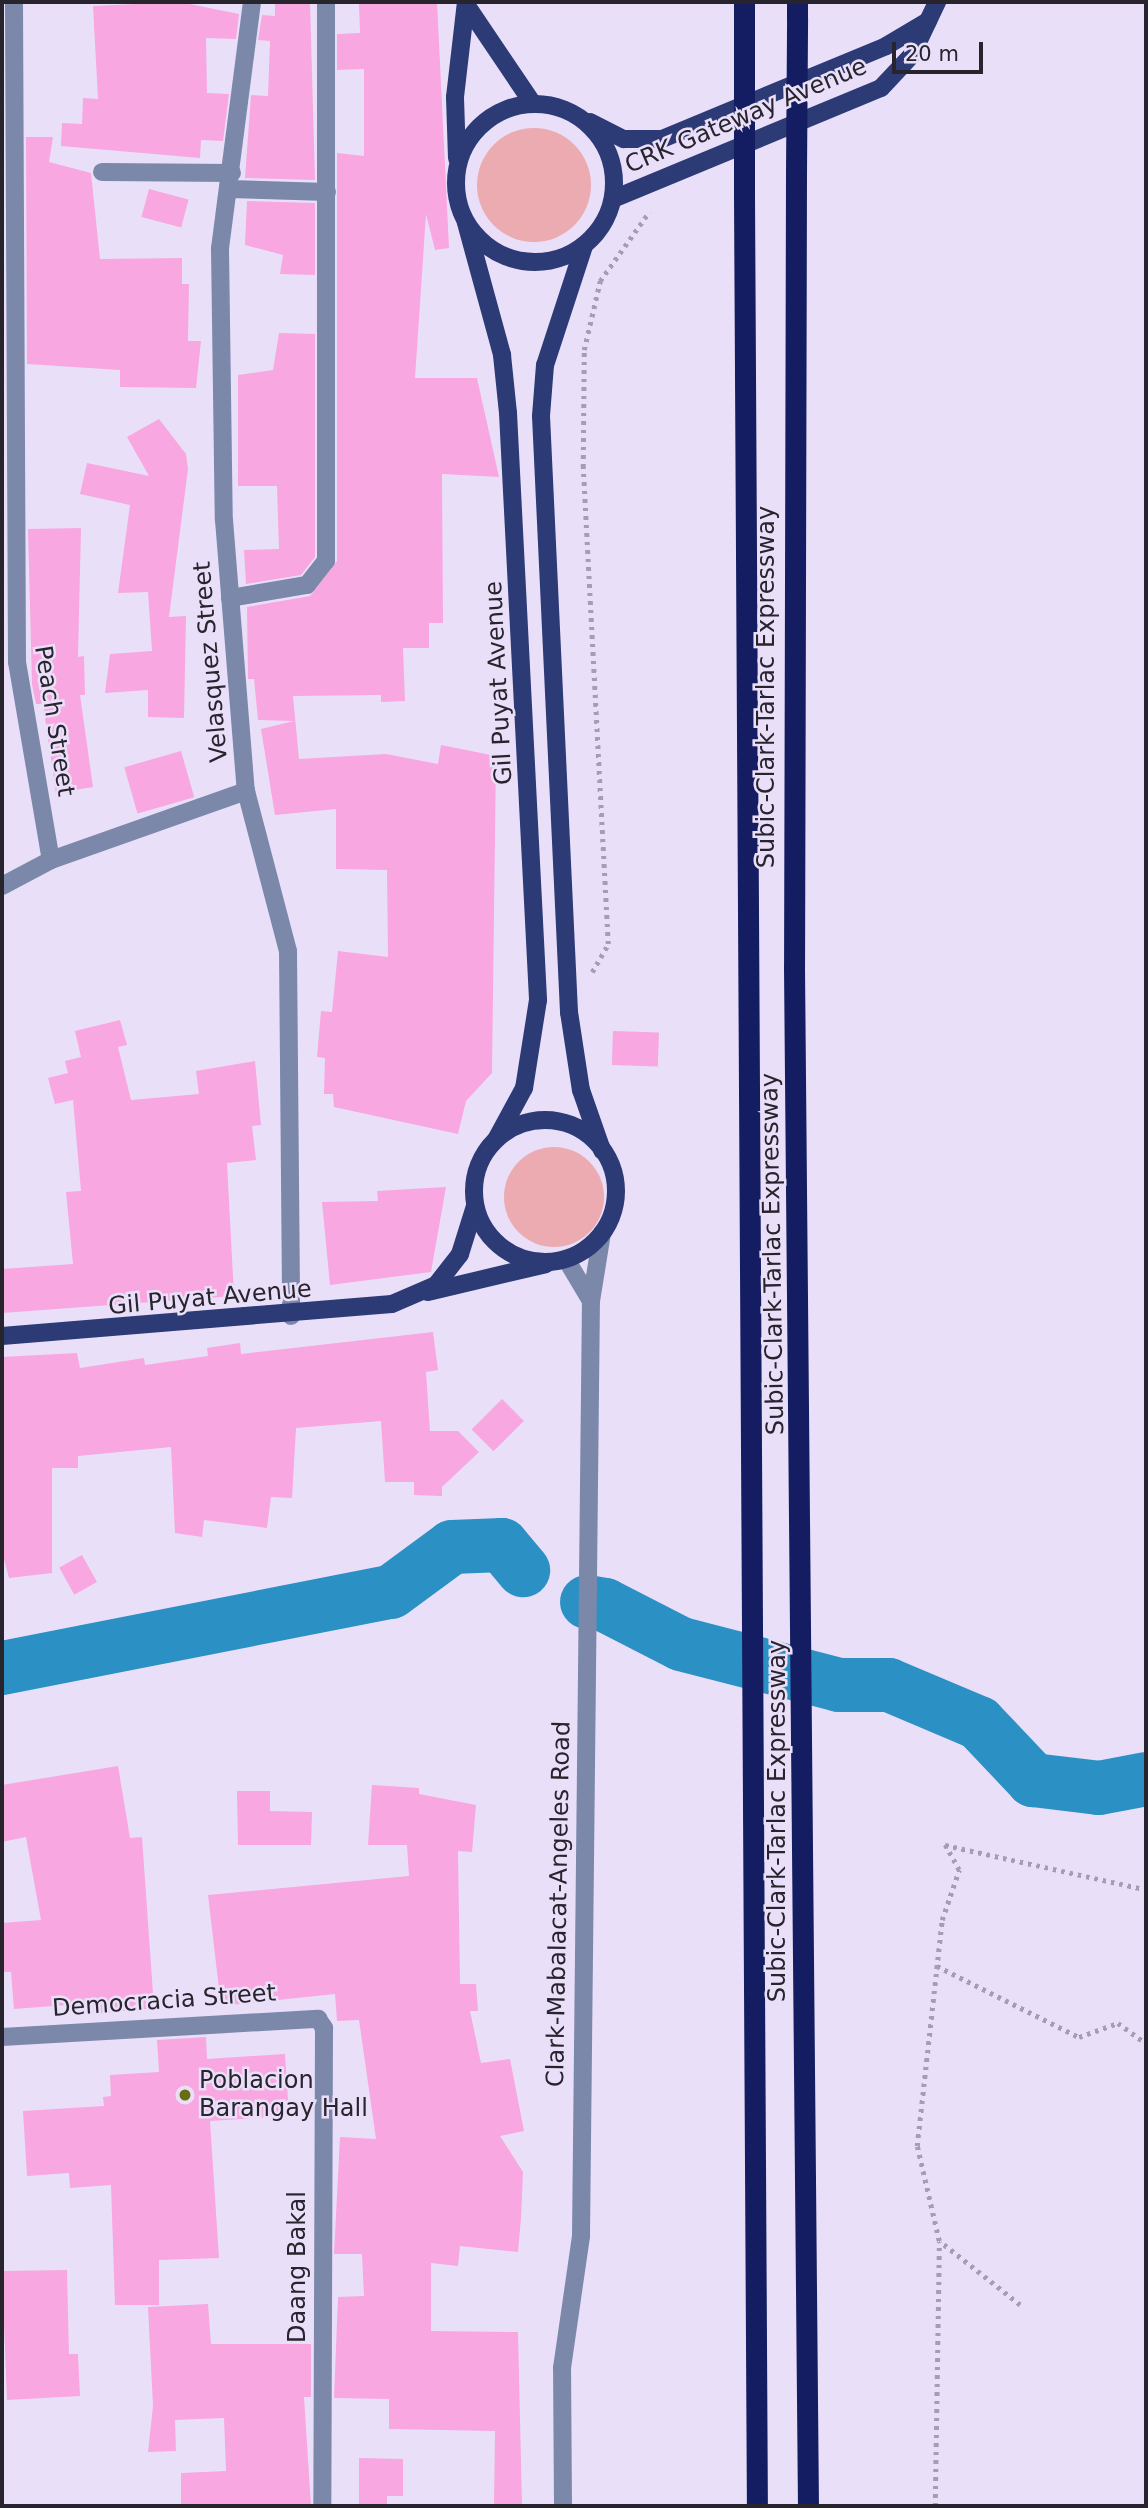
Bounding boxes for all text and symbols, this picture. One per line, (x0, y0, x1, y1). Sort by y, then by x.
scale bar (896, 28, 987, 72)
text: 20 m (905, 42, 959, 66)
street label: CRK Gateway Avenue (621, 52, 871, 180)
street label: Subic-Clark-Tarlac Expressway (753, 506, 781, 868)
street label: Velasquez Street (188, 560, 234, 764)
street label: Gil Puyat Avenue (479, 580, 519, 786)
street label: Peach Street (28, 644, 80, 798)
street label: Subic-Clark-Tarlac Expressway (755, 1073, 791, 1435)
street label: Gil Puyat Avenue (107, 1275, 313, 1321)
street label: Subic-Clark-Tarlac Expressway (764, 1640, 792, 2002)
street label: Clark-Mabalacat-Angeles Road (541, 1721, 577, 2087)
street label: Democracia Street (51, 1979, 277, 2023)
place label: Poblacion Barangay Hall (199, 2067, 368, 2123)
marker: Poblacion Barangay Hall (177, 2087, 193, 2103)
street label: Daang Bakal (284, 2191, 312, 2343)

